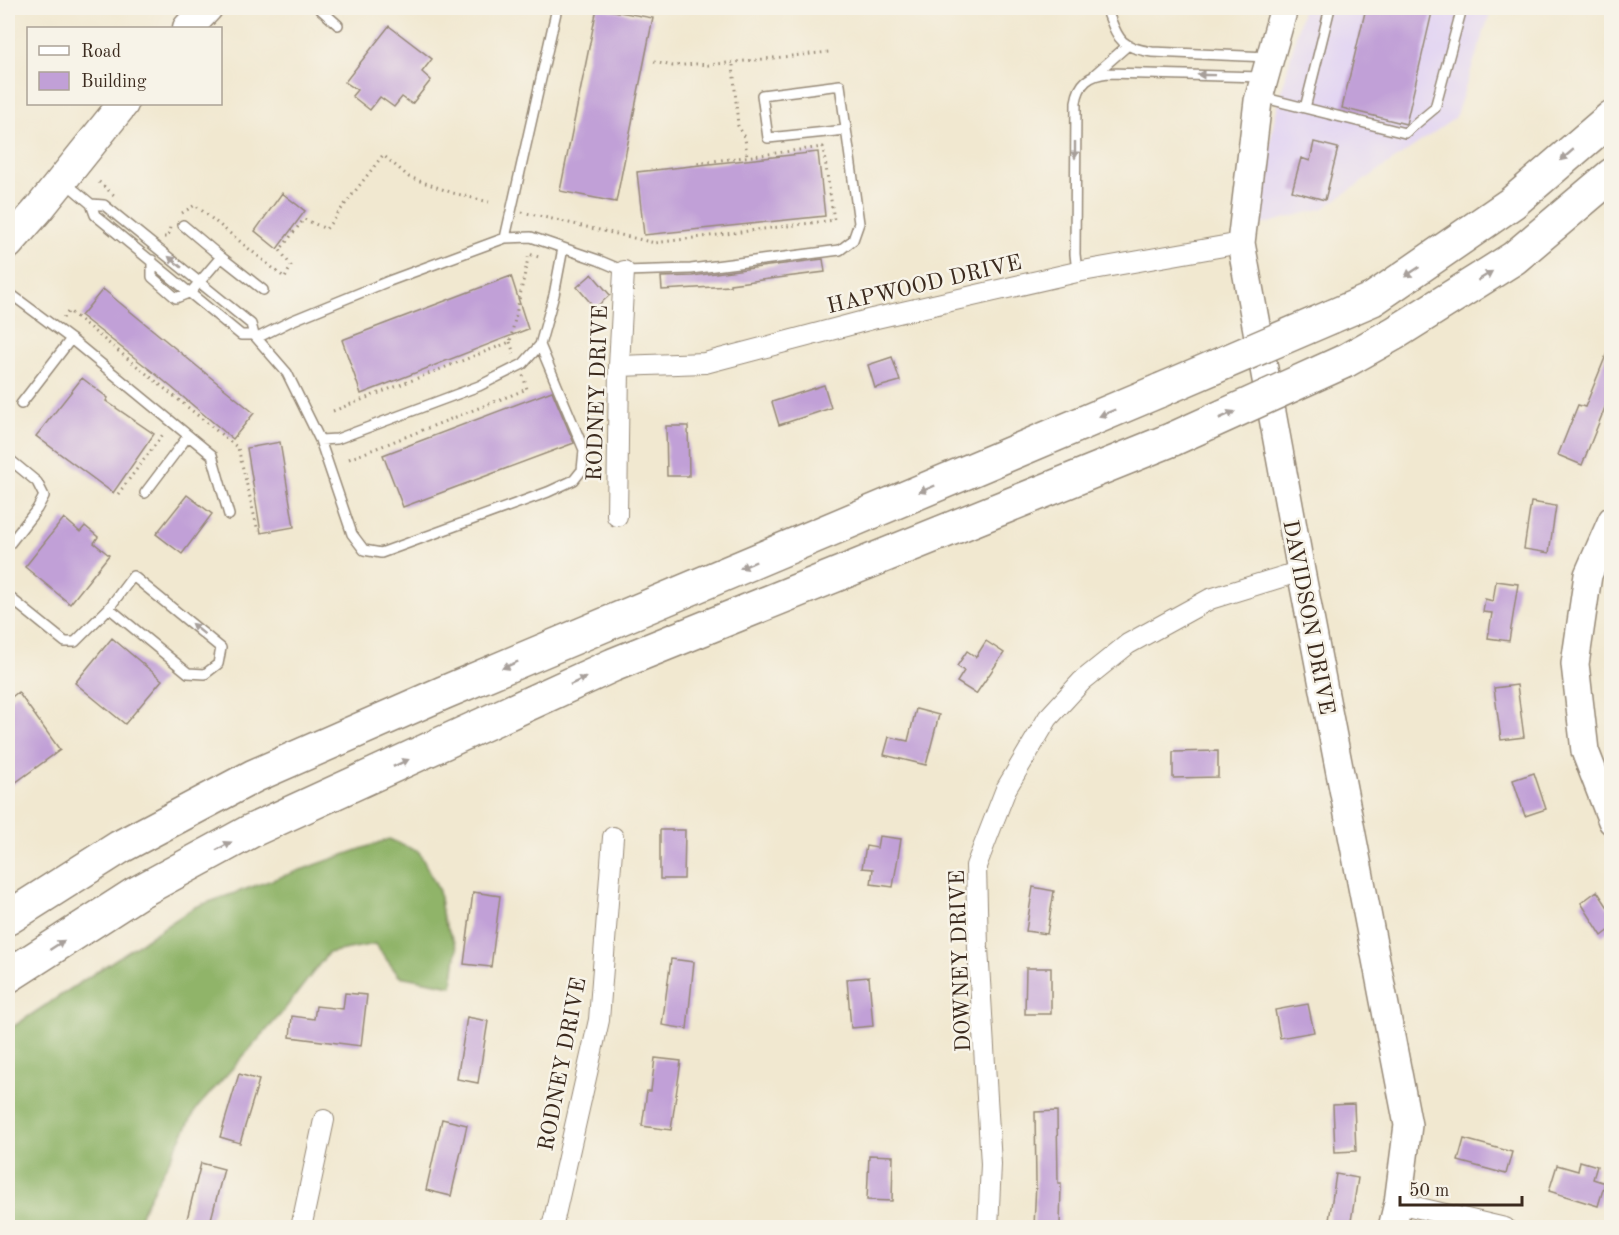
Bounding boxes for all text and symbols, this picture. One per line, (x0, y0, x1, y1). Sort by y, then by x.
legend (27, 27, 222, 105)
text: Road (81, 43, 121, 61)
one-way arrow (1197, 70, 1216, 80)
text: Building (81, 73, 147, 91)
one-way arrow (1070, 141, 1080, 160)
one-way arrow (1560, 148, 1575, 162)
street label: HAPWOOD DRIVE (825, 252, 1024, 318)
one-way arrow (168, 257, 183, 269)
one-way arrow (1404, 266, 1420, 277)
one-way arrow (1477, 271, 1493, 282)
street label: RODNEY DRIVE (584, 305, 612, 482)
one-way arrow (1098, 409, 1116, 418)
one-way arrow (1218, 411, 1235, 420)
one-way arrow (918, 485, 936, 494)
street label: DAVIDSON DRIVE (1278, 518, 1338, 716)
one-way arrow (738, 560, 756, 570)
one-way arrow (191, 623, 206, 636)
one-way arrow (501, 661, 519, 670)
one-way arrow (569, 676, 587, 686)
one-way arrow (392, 758, 409, 767)
one-way arrow (216, 841, 233, 851)
street label: DOWNEY DRIVE (947, 869, 975, 1052)
one-way arrow (48, 939, 65, 950)
street label: RODNEY DRIVE (535, 976, 591, 1153)
scale bar (1400, 1169, 1522, 1207)
text: 50 m (1409, 1182, 1449, 1200)

